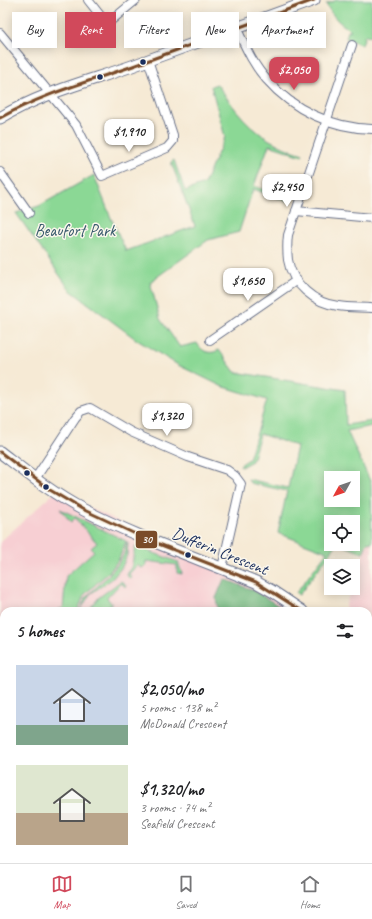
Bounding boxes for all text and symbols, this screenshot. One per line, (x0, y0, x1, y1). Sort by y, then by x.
chip: Buy (12, 12, 57, 48)
chip: Rent (65, 12, 116, 48)
chip: Filters (124, 12, 183, 48)
chip: New (191, 12, 239, 48)
chip: Apartment (247, 12, 326, 48)
unlabelled marker (138, 57, 148, 67)
pin: $2,050 (261, 57, 327, 91)
text: $2,050 (278, 62, 310, 78)
unlabelled marker (95, 72, 105, 82)
pin: $1,910 (96, 119, 162, 153)
text: $1,910 (113, 124, 145, 140)
pin: $2,450 (254, 174, 320, 208)
text: $2,450 (271, 179, 303, 195)
park label: Beaufort Park (35, 220, 117, 241)
pin: $1,650 (215, 268, 281, 302)
text: $1,650 (232, 273, 264, 289)
pin: $1,320 (134, 403, 200, 437)
text: $1,320 (151, 408, 183, 424)
unlabelled marker (22, 468, 32, 478)
north arrow (324, 471, 360, 507)
map controls (324, 471, 360, 595)
unlabelled marker (41, 482, 51, 492)
button: locate (324, 515, 360, 551)
street label: Dufferin Crescent (169, 522, 273, 581)
line badge: 30 (135, 530, 158, 549)
text: 30 (142, 532, 153, 546)
unlabelled marker (183, 550, 193, 560)
button: layers (324, 559, 360, 595)
icon: filters (334, 620, 356, 642)
text: 5 homes (16, 621, 64, 642)
text: $2,050/mo (140, 679, 203, 700)
icon: home (48, 681, 96, 729)
text: 5 rooms · 138 m² (140, 700, 216, 716)
text: McDonald Crescent (140, 716, 226, 732)
text: $1,320/mo (140, 779, 203, 800)
icon: home (48, 781, 96, 829)
text: 3 rooms · 74 m² (140, 800, 210, 816)
text: Seafield Crescent (140, 816, 215, 832)
tab: Map (51, 873, 73, 911)
tab: Saved (175, 873, 197, 911)
tab: Home (299, 873, 321, 911)

